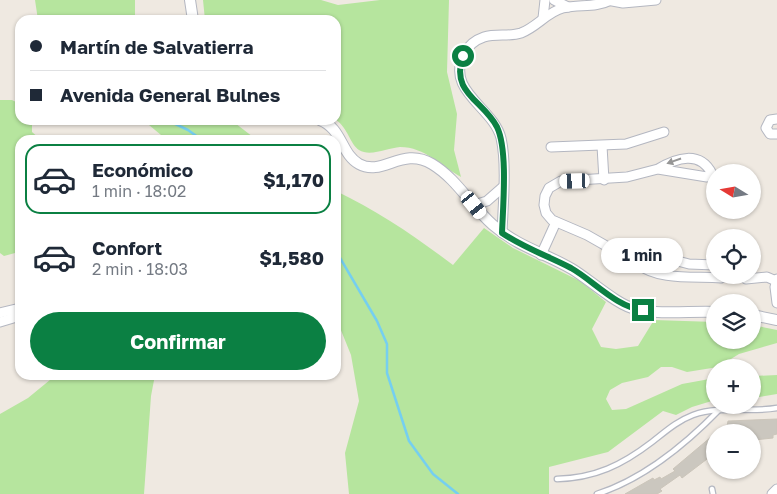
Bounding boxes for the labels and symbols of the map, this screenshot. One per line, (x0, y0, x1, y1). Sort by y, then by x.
route start (452, 45, 474, 67)
one-way arrow (667, 158, 682, 165)
north arrow (706, 164, 761, 219)
car (559, 173, 590, 189)
car (458, 189, 489, 221)
callout: 1 min (602, 238, 684, 272)
route end (632, 299, 654, 321)

